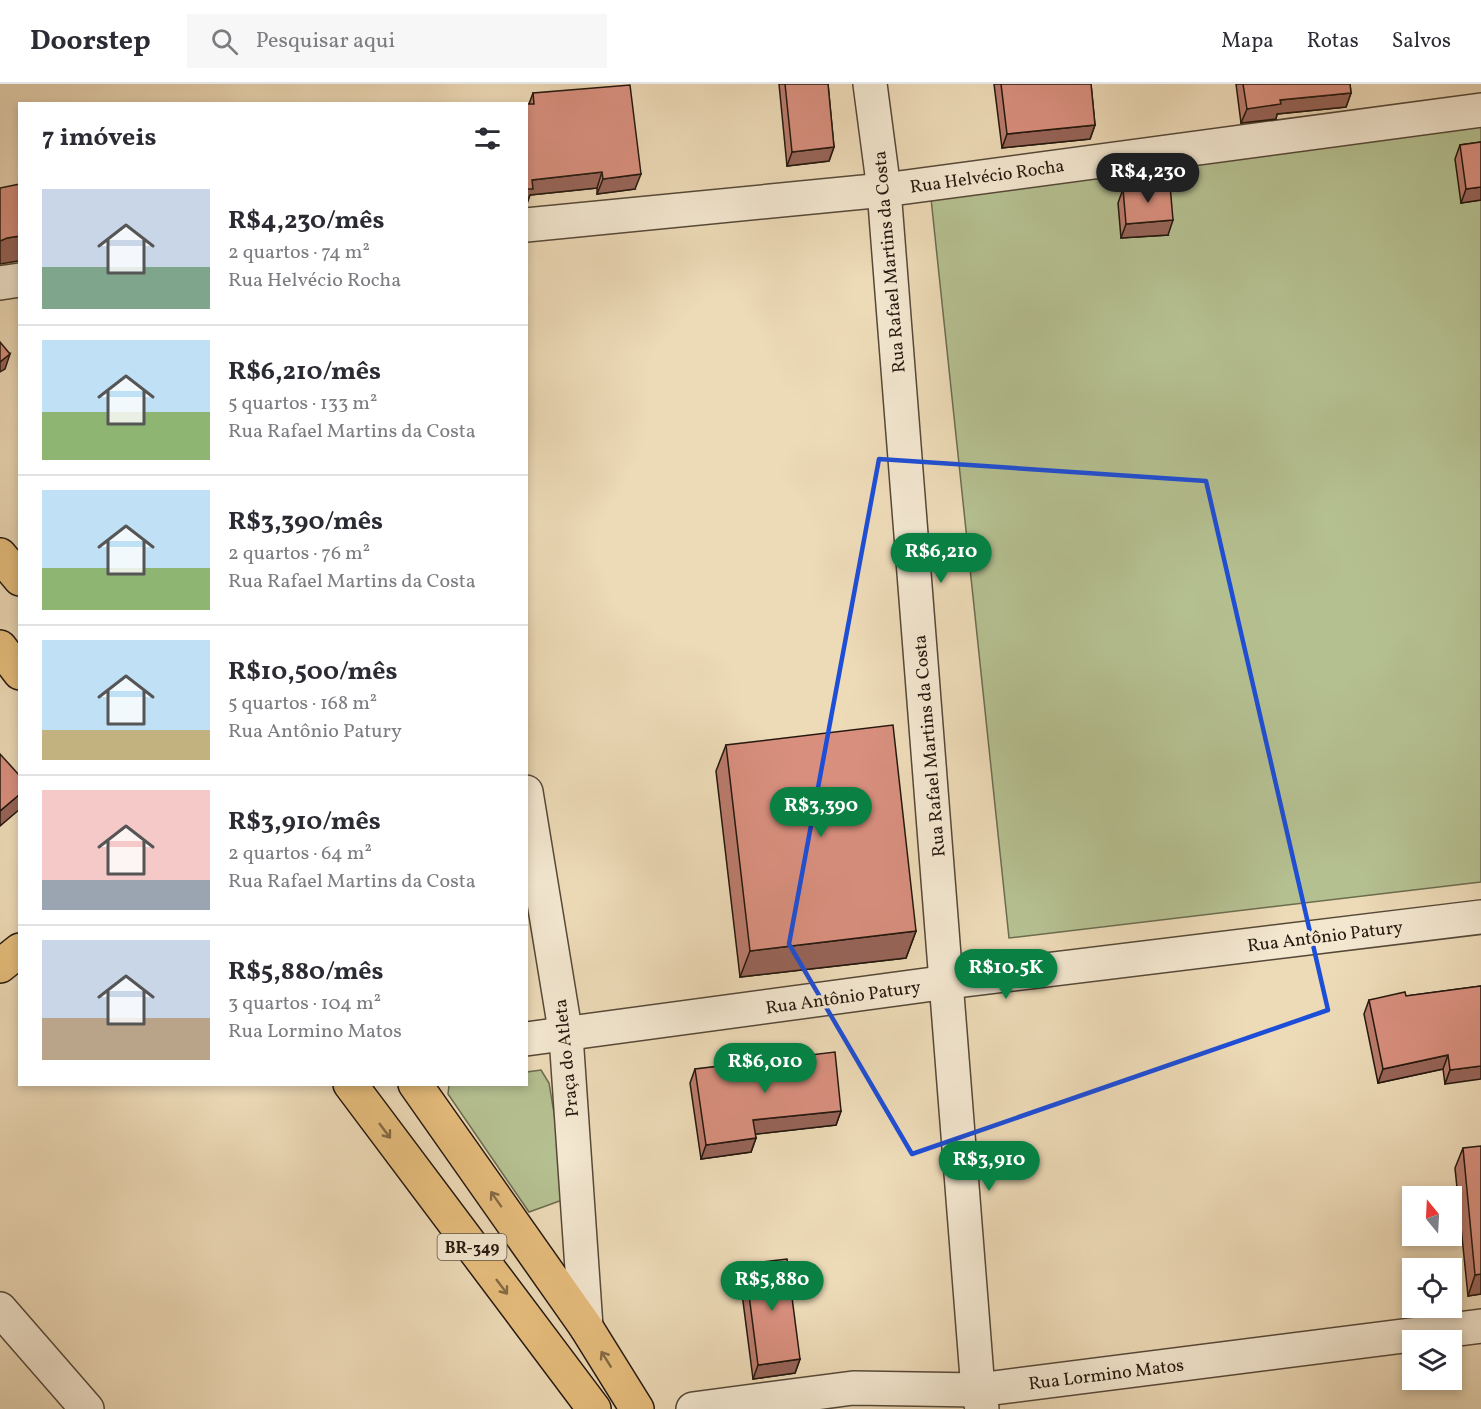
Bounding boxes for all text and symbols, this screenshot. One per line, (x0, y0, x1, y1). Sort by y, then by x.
search box (187, 14, 607, 68)
text: Doorstep (30, 22, 151, 61)
icon: search (208, 25, 241, 58)
text: Pesquisar aqui (256, 26, 395, 57)
text: Mapa (1221, 27, 1274, 56)
text: Rotas (1307, 27, 1359, 56)
text: Salvos (1392, 27, 1451, 56)
text: 7 imóveis (42, 120, 157, 156)
icon: filters (471, 122, 504, 155)
street label: Rua Rafael Martins da Costa (868, 150, 913, 374)
pin: R$4,230 (1093, 153, 1203, 204)
street label: Rua Helvécio Rocha (908, 154, 1066, 201)
text: R$4,230 (1110, 158, 1186, 186)
text: R$4,230/mês (228, 203, 385, 239)
icon: home (90, 213, 162, 285)
text: 2 quartos · 74 m² (228, 239, 370, 267)
text: Rua Helvécio Rocha (228, 267, 401, 295)
text: R$6,210/mês (228, 354, 381, 390)
icon: home (90, 364, 162, 436)
text: 5 quartos · 133 m² (228, 390, 377, 418)
text: Rua Rafael Martins da Costa (228, 418, 476, 446)
text: R$3,390/mês (228, 504, 383, 540)
icon: home (90, 514, 162, 586)
pin: R$6,210 (886, 533, 996, 584)
text: R$6,210 (905, 538, 977, 566)
text: 2 quartos · 76 m² (228, 540, 370, 568)
text: Rua Rafael Martins da Costa (228, 568, 476, 596)
street label: Rua Rafael Martins da Costa (908, 634, 953, 858)
text: R$10,500/mês (228, 654, 397, 690)
icon: home (90, 664, 162, 736)
text: 5 quartos · 168 m² (228, 690, 377, 718)
text: Rua Antônio Patury (228, 718, 402, 746)
pin: R$3,390 (766, 787, 876, 838)
text: R$3,390 (784, 792, 858, 820)
text: R$3,910/mês (228, 804, 381, 840)
icon: home (90, 814, 162, 886)
text: 2 quartos · 64 m² (228, 840, 372, 868)
text: Rua Rafael Martins da Costa (228, 868, 476, 896)
street label: Rua Antônio Patury (1246, 916, 1405, 959)
pin: R$10.5K (951, 949, 1061, 1000)
text: R$5,880/mês (228, 954, 384, 990)
text: R$10.5K (968, 954, 1044, 982)
icon: home (90, 964, 162, 1036)
street label: Rua Antônio Patury (764, 975, 923, 1022)
text: 3 quartos · 104 m² (228, 990, 381, 1018)
street label: Praça do Atleta (549, 997, 586, 1118)
text: Rua Lormino Matos (228, 1018, 402, 1046)
pin: R$6,010 (710, 1043, 820, 1094)
text: R$6,010 (728, 1048, 802, 1076)
one-way arrow (379, 1123, 391, 1139)
pin: R$3,910 (934, 1141, 1044, 1192)
text: R$3,910 (953, 1146, 1025, 1174)
north arrow (1402, 1186, 1462, 1246)
map controls (1402, 1186, 1462, 1390)
one-way arrow (490, 1191, 502, 1207)
road number: BR-349 (438, 1234, 506, 1260)
button: locate (1402, 1258, 1462, 1318)
pin: R$5,880 (717, 1261, 827, 1312)
text: R$5,880 (735, 1266, 809, 1294)
one-way arrow (495, 1279, 508, 1295)
button: layers (1402, 1330, 1462, 1390)
one-way arrow (600, 1351, 612, 1368)
street label: Rua Lormino Matos (1027, 1354, 1185, 1397)

